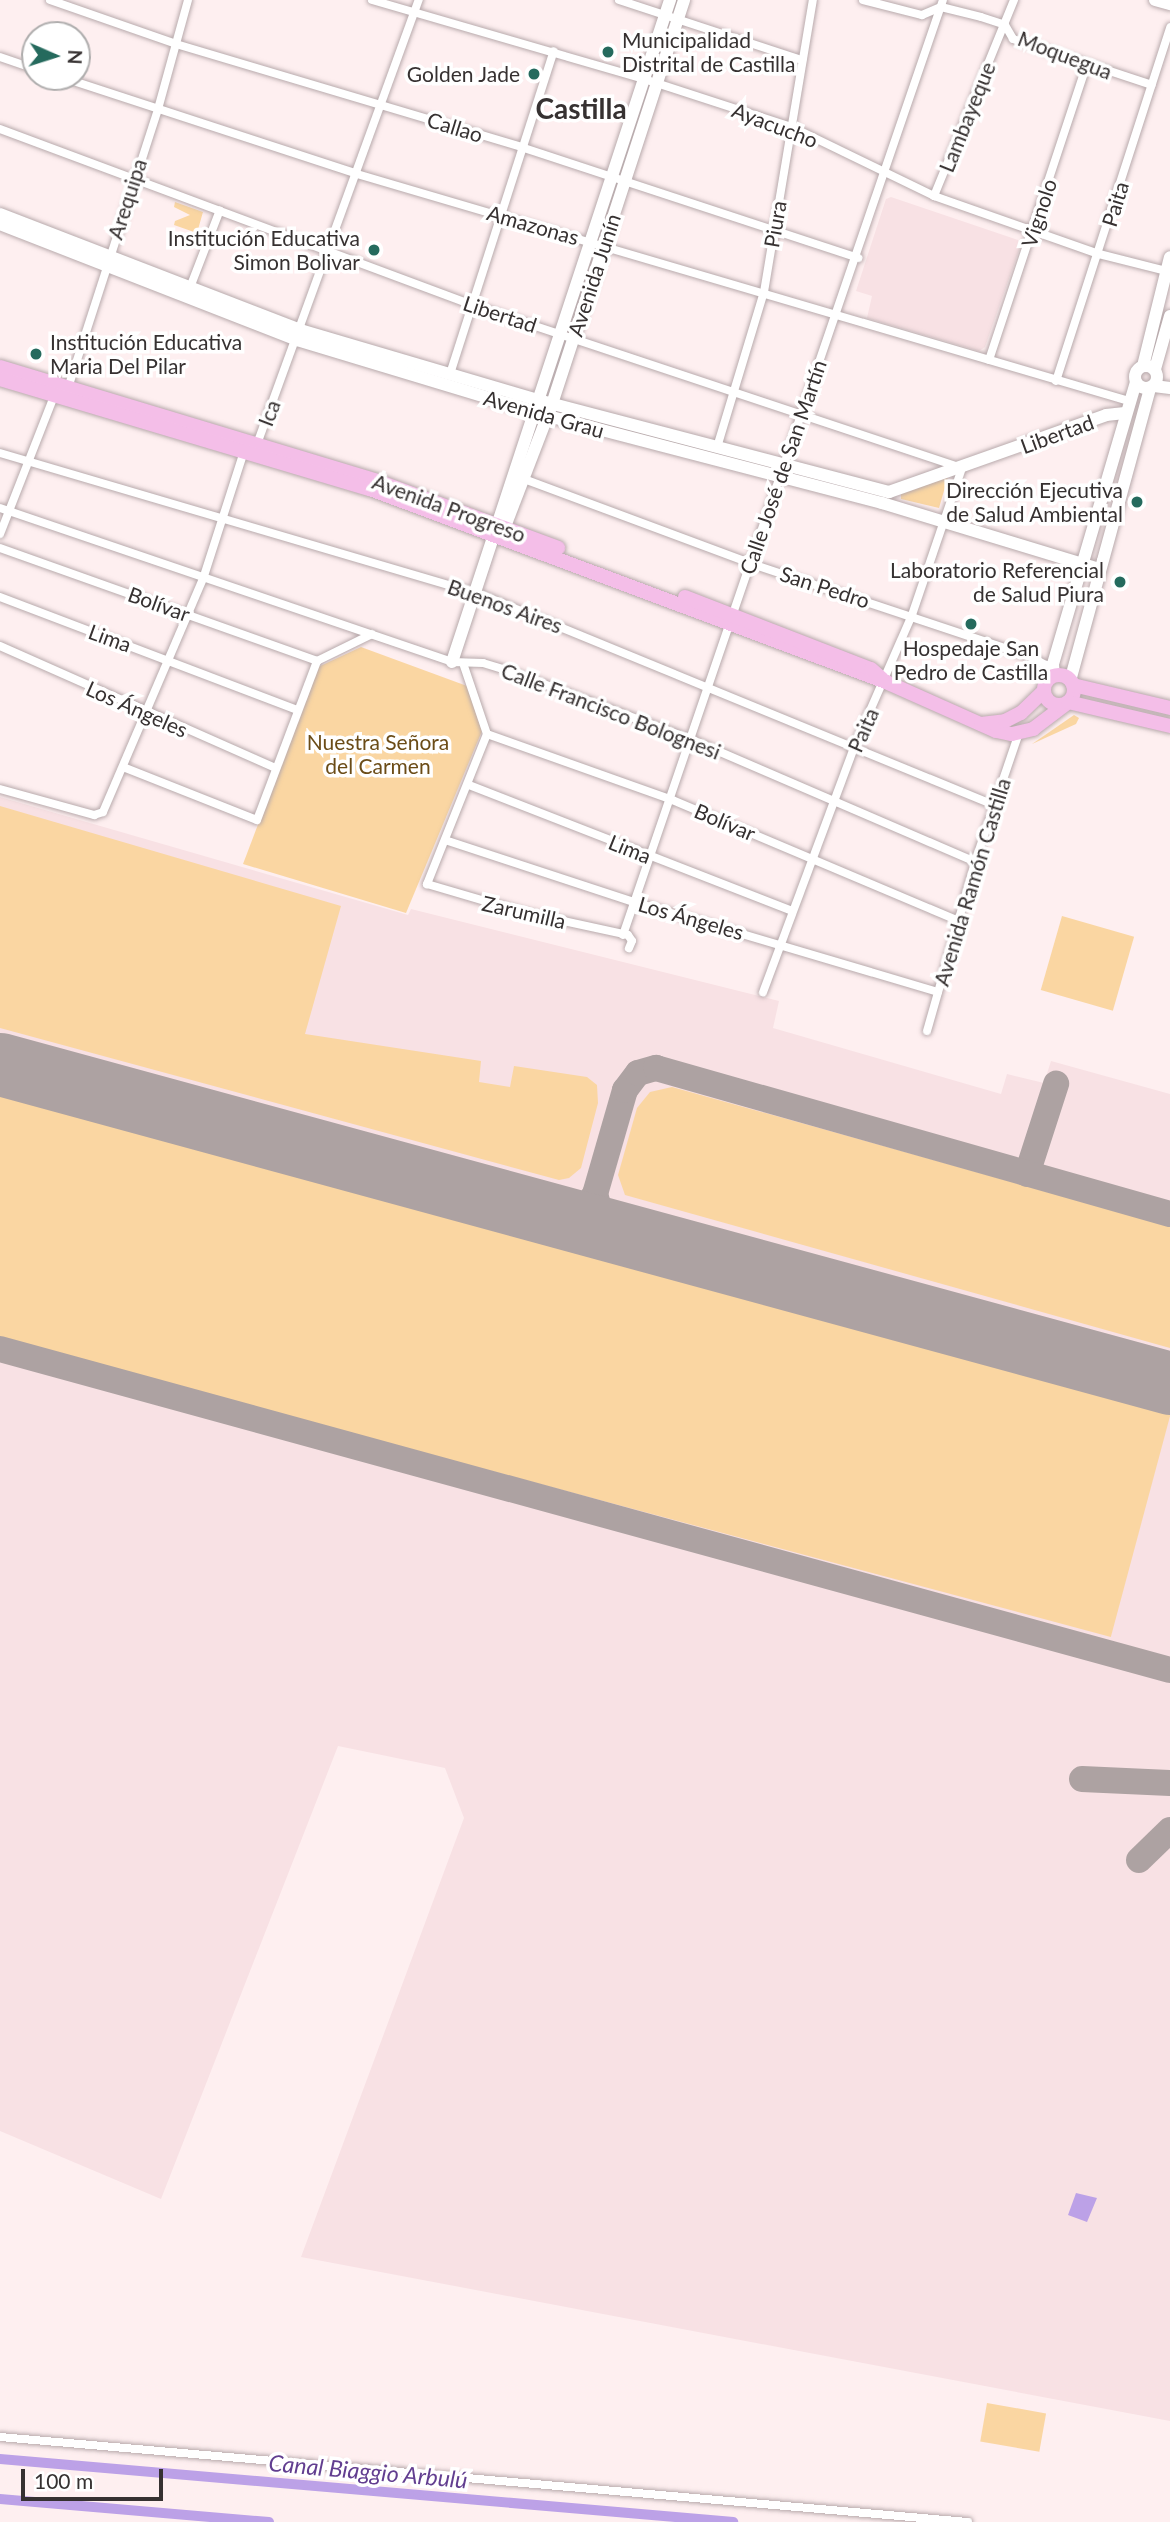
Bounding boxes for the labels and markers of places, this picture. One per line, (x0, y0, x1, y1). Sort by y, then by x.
place label: Municipalidad Distrital de Castilla (622, 27, 795, 77)
marker: Municipalidad Distrital de Castilla (600, 44, 616, 60)
place label: Golden Jade (406, 61, 520, 87)
marker: Golden Jade (526, 66, 542, 82)
place label: Institución Educativa Simon Bolivar (168, 225, 360, 275)
marker: Institución Educativa Simon Bolivar (366, 242, 382, 258)
place label: Institución Educativa Maria Del Pilar (50, 329, 242, 379)
marker: Institución Educativa Maria Del Pilar (28, 346, 44, 362)
place label: Dirección Ejecutiva de Salud Ambiental (945, 477, 1123, 527)
marker: Dirección Ejecutiva de Salud Ambiental (1129, 494, 1145, 510)
place label: Laboratorio Referencial de Salud Piura (890, 557, 1104, 607)
marker: Laboratorio Referencial de Salud Piura (1110, 572, 1130, 592)
marker: Hospedaje San Pedro de Castilla (963, 616, 979, 632)
place label: Hospedaje San Pedro de Castilla (894, 635, 1048, 685)

